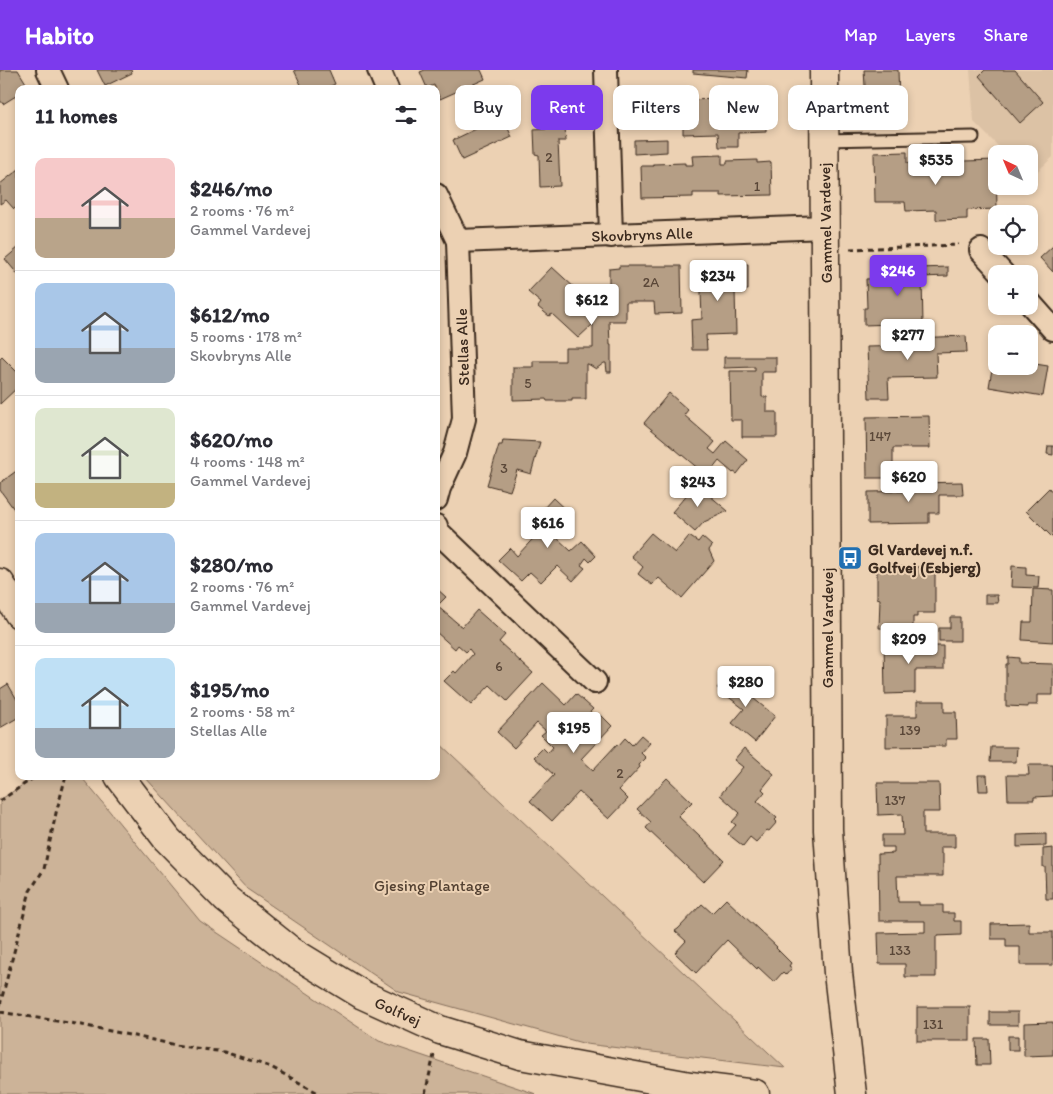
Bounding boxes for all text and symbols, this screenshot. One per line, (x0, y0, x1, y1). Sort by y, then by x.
text: Habito (25, 21, 94, 50)
text: Map (844, 24, 877, 46)
text: Layers (905, 24, 955, 46)
text: Share (983, 24, 1028, 46)
chip: Buy (455, 85, 521, 130)
chip: Rent (531, 85, 603, 130)
chip: Filters (613, 85, 699, 130)
chip: New (709, 85, 778, 130)
chip: Apartment (788, 85, 908, 130)
icon: filters (392, 101, 420, 129)
text: 11 homes (35, 103, 118, 128)
pin: $535 (906, 144, 966, 186)
north arrow (988, 145, 1038, 195)
map controls (988, 145, 1038, 375)
house number: 2 (545, 149, 553, 166)
text: $535 (919, 150, 953, 169)
street label: Gammel Vardevej (815, 162, 836, 283)
text: $246/mo (190, 176, 273, 201)
icon: home (75, 178, 135, 238)
house number: 1 (754, 178, 761, 195)
text: 2 rooms · 76 m² (190, 201, 294, 220)
button: locate (988, 205, 1038, 255)
text: Gammel Vardevej (190, 220, 311, 239)
street label: Skovbryns Alle (591, 223, 693, 246)
pin: $246 (868, 254, 928, 297)
pin: $234 (688, 260, 748, 302)
text: $246 (881, 261, 915, 280)
button: + (988, 265, 1038, 315)
text: $234 (701, 266, 735, 285)
house number: 2A (643, 274, 659, 291)
pin: $612 (562, 284, 622, 326)
text: $612 (576, 290, 608, 309)
text: $612/mo (190, 302, 270, 327)
icon: home (75, 303, 135, 363)
street label: Stellas Alle (452, 308, 473, 386)
pin: $277 (878, 318, 938, 361)
text: $277 (892, 325, 924, 344)
button: − (988, 325, 1038, 375)
text: 5 rooms · 178 m² (190, 327, 302, 346)
text: Skovbryns Alle (190, 346, 292, 365)
house number: 5 (524, 375, 532, 392)
text: $620/mo (190, 427, 273, 452)
icon: home (75, 428, 135, 488)
house number: 147 (869, 428, 891, 445)
text: 4 rooms · 148 m² (190, 452, 305, 471)
house number: 3 (500, 460, 508, 477)
pin: $620 (879, 460, 939, 503)
pin: $243 (668, 466, 728, 508)
text: $620 (892, 467, 926, 486)
text: Gammel Vardevej (190, 471, 311, 490)
text: $243 (681, 472, 715, 491)
pin: $616 (518, 506, 578, 549)
text: $616 (532, 513, 564, 532)
place label: Gl Vardevej n.f. Golfvej (Esbjerg) (868, 540, 981, 578)
bus stop icon: Gl Vardevej n.f. Golfvej (Esbjerg) (837, 545, 863, 571)
text: $280/mo (190, 552, 273, 577)
icon: home (75, 553, 135, 613)
street label: Gammel Vardevej (818, 568, 837, 688)
text: 2 rooms · 76 m² (190, 577, 294, 596)
text: Gammel Vardevej (190, 596, 311, 615)
pin: $209 (879, 622, 939, 665)
text: $209 (892, 629, 926, 648)
house number: 6 (495, 658, 503, 675)
pin: $280 (716, 666, 776, 708)
text: $280 (728, 672, 764, 691)
text: $195/mo (190, 677, 270, 702)
icon: home (75, 678, 135, 738)
text: 2 rooms · 58 m² (190, 702, 295, 721)
pin: $195 (544, 712, 604, 754)
text: $195 (558, 718, 590, 737)
text: Stellas Alle (190, 721, 267, 740)
house number: 139 (899, 722, 921, 739)
house number: 2 (616, 765, 624, 782)
house number: 137 (884, 792, 906, 809)
park label: Gjesing Plantage (374, 876, 490, 895)
house number: 133 (889, 942, 911, 959)
street label: Golfvej (372, 993, 424, 1030)
house number: 131 (923, 1016, 944, 1033)

